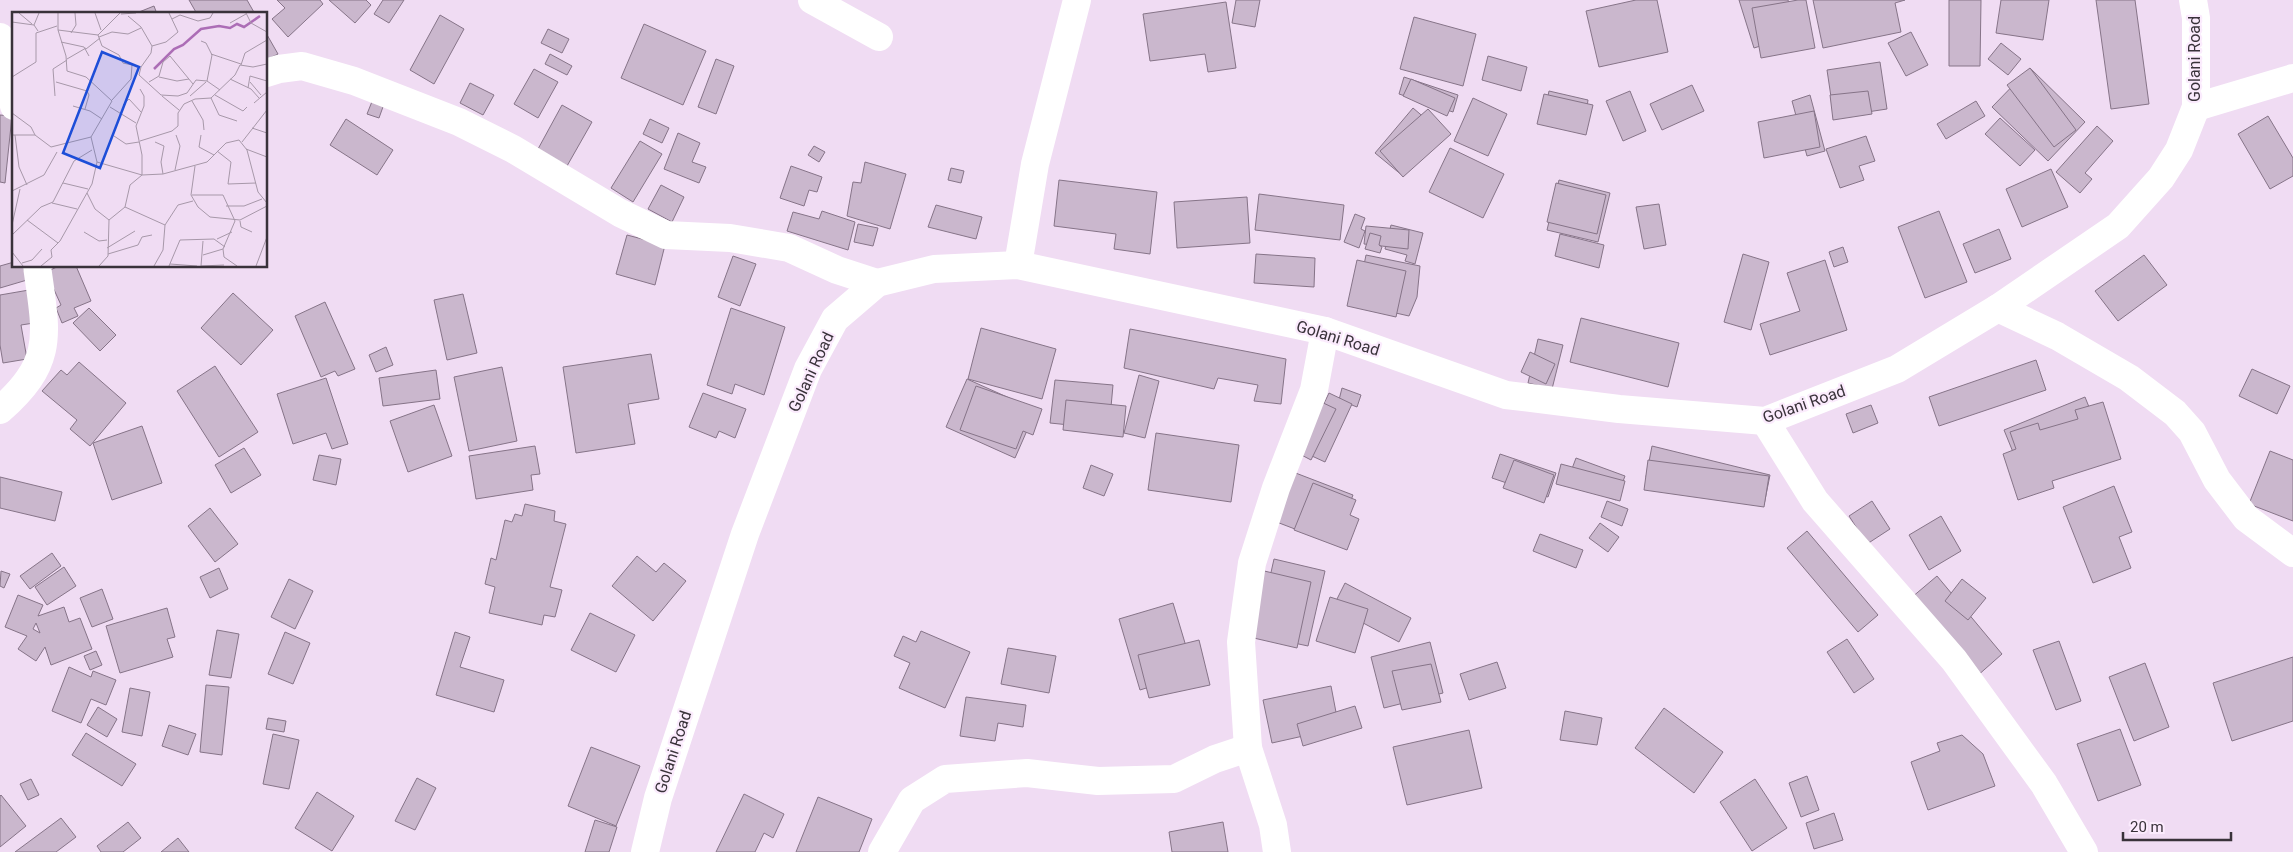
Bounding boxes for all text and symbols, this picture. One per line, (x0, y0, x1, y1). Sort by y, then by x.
inset map (12, 12, 268, 268)
street label: Golani Road (2185, 16, 2204, 102)
street label: Golani Road (1294, 316, 1382, 360)
street label: Golani Road (784, 329, 838, 415)
street label: Golani Road (1760, 381, 1848, 427)
street label: Golani Road (651, 708, 695, 796)
scale bar (2123, 810, 2230, 842)
text: 20 m (2130, 818, 2164, 836)

